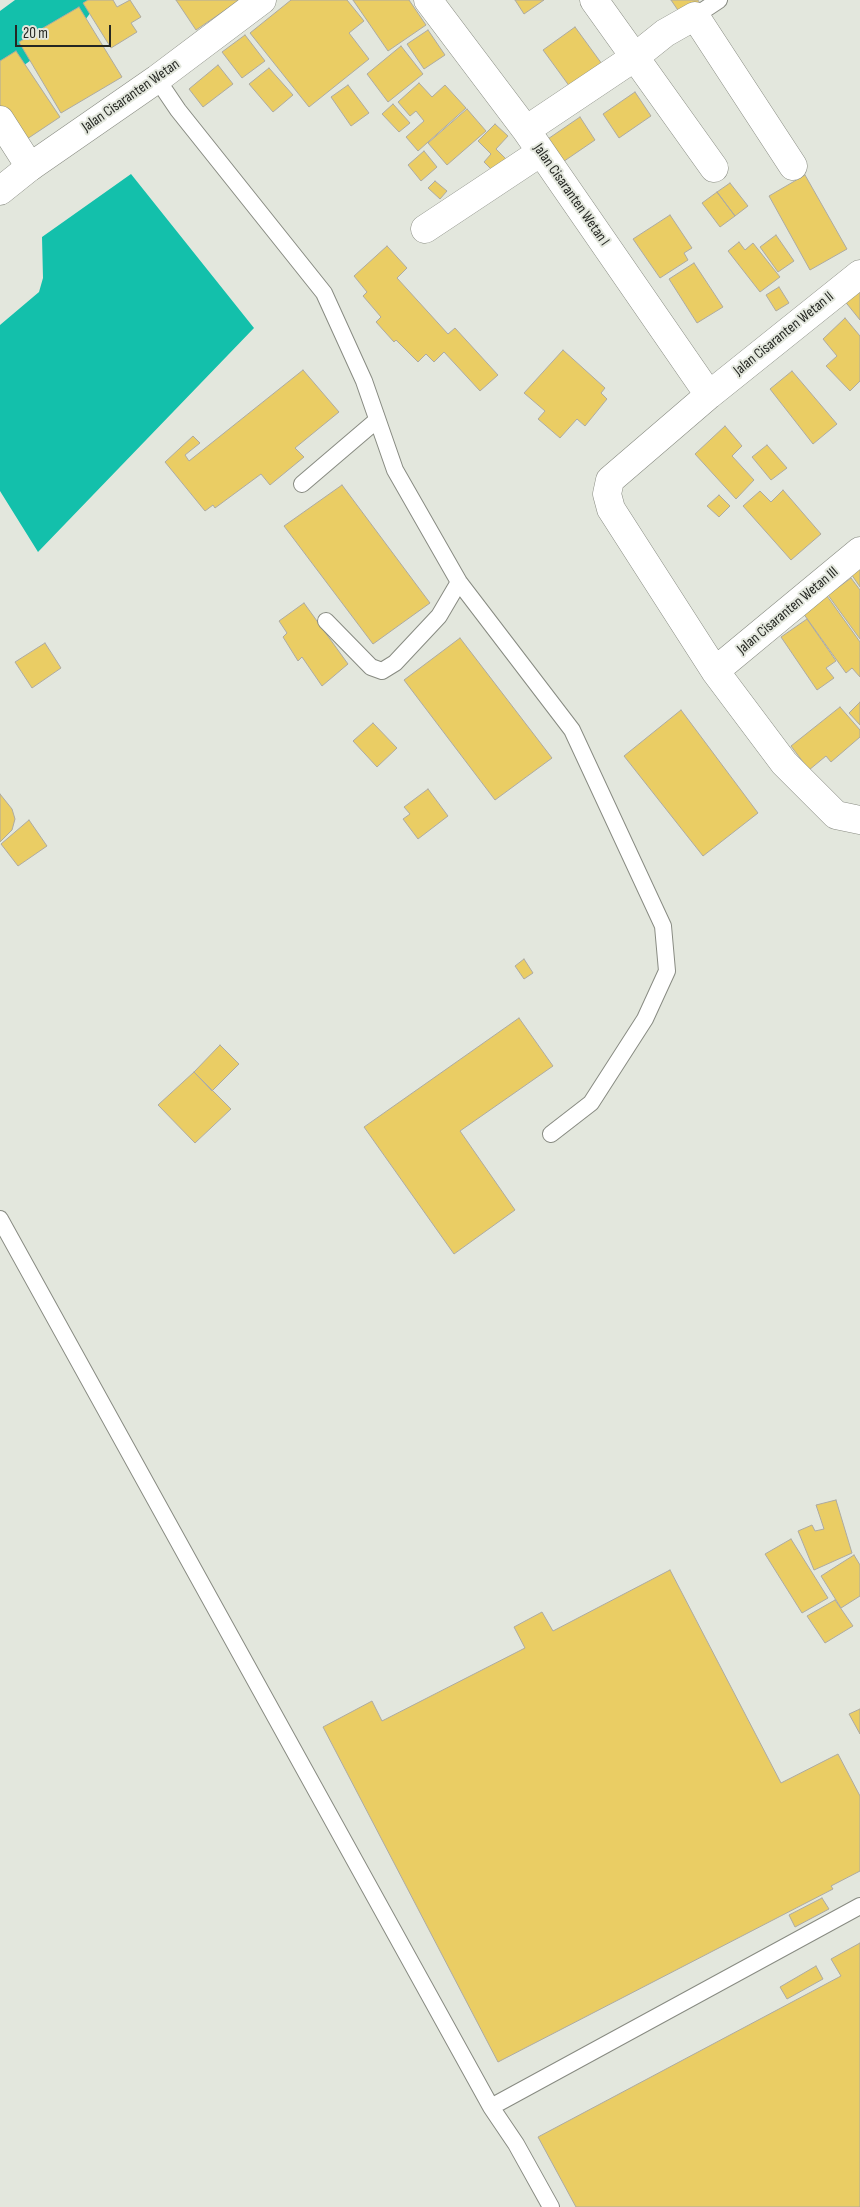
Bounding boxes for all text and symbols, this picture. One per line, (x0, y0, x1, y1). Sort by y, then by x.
scale bar (18, 15, 114, 47)
text: 20 m (23, 24, 48, 43)
street label: Jalan Cisaranten Wetan (79, 56, 183, 136)
street label: Jalan Cisaranten Wetan I (529, 140, 613, 250)
street label: Jalan Cisaranten Wetan II (730, 288, 838, 380)
street label: Jalan Cisaranten Wetan III (734, 563, 842, 659)

